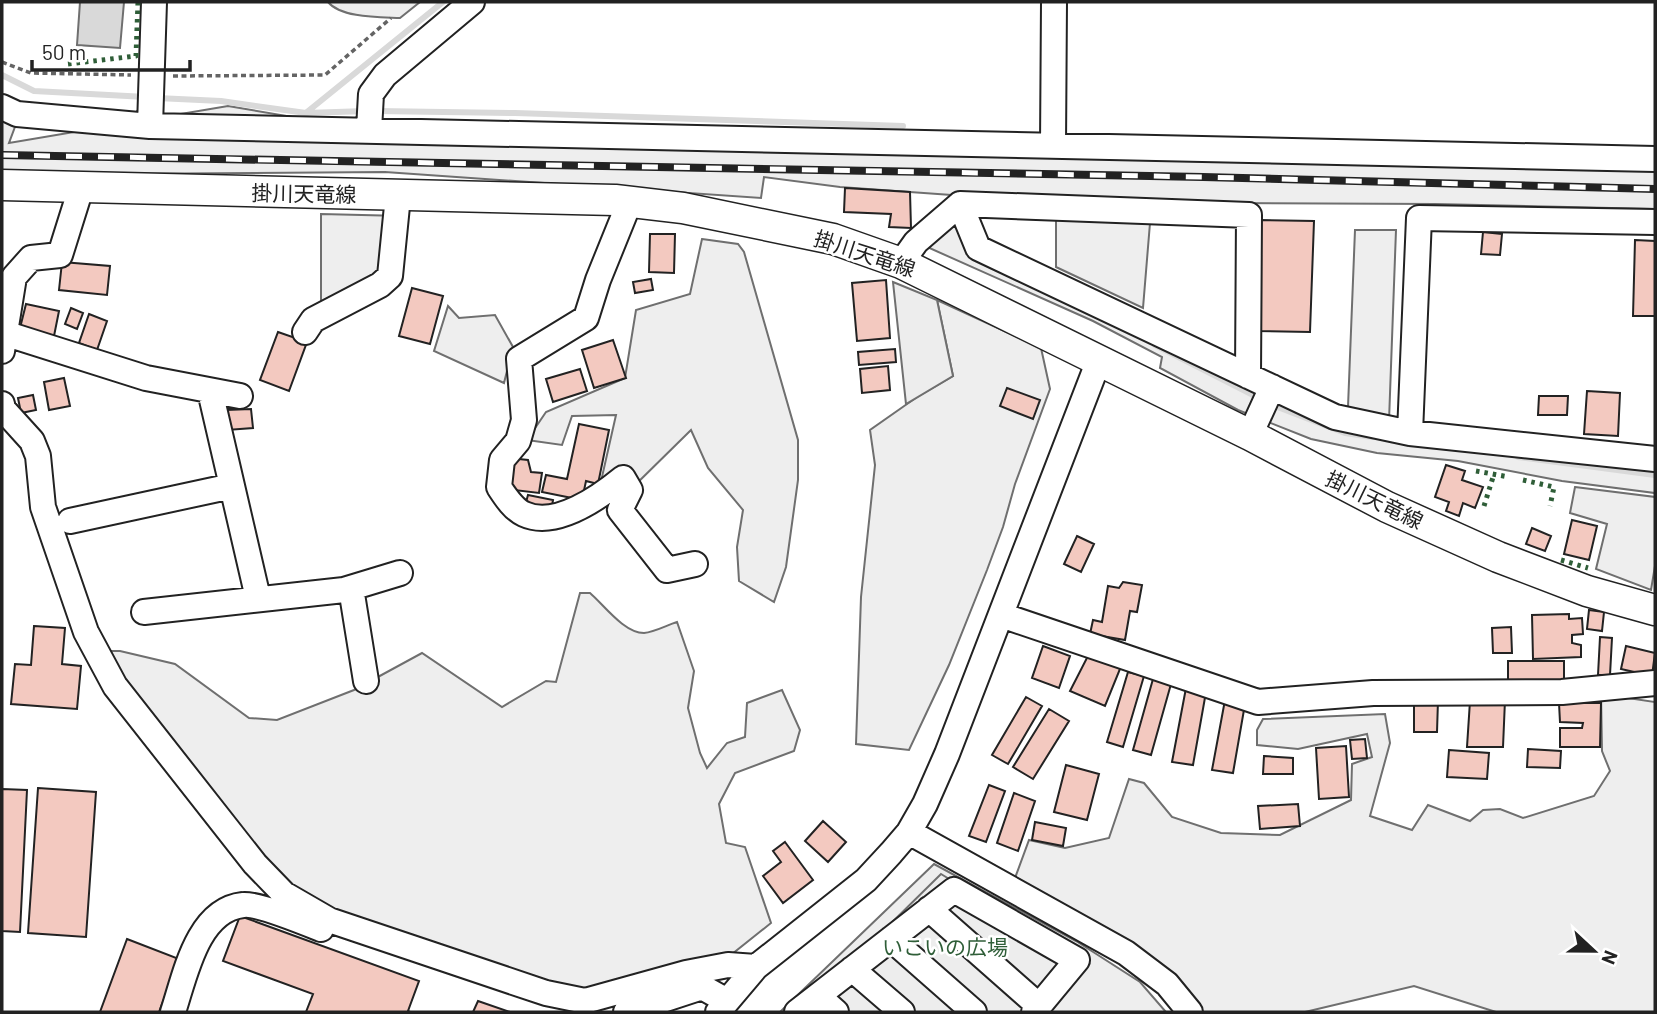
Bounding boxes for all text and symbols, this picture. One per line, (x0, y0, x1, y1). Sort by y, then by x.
scale bar (32, 28, 189, 72)
text: 50 m (42, 39, 86, 64)
street label: 掛川天竜線 (251, 180, 357, 206)
street label: 掛川天竜線 (811, 225, 919, 281)
street label: 掛川天竜線 (1322, 465, 1428, 533)
north arrow (1559, 916, 1629, 986)
park label: いこいの広場 (882, 934, 1008, 959)
text: N (1597, 947, 1623, 968)

